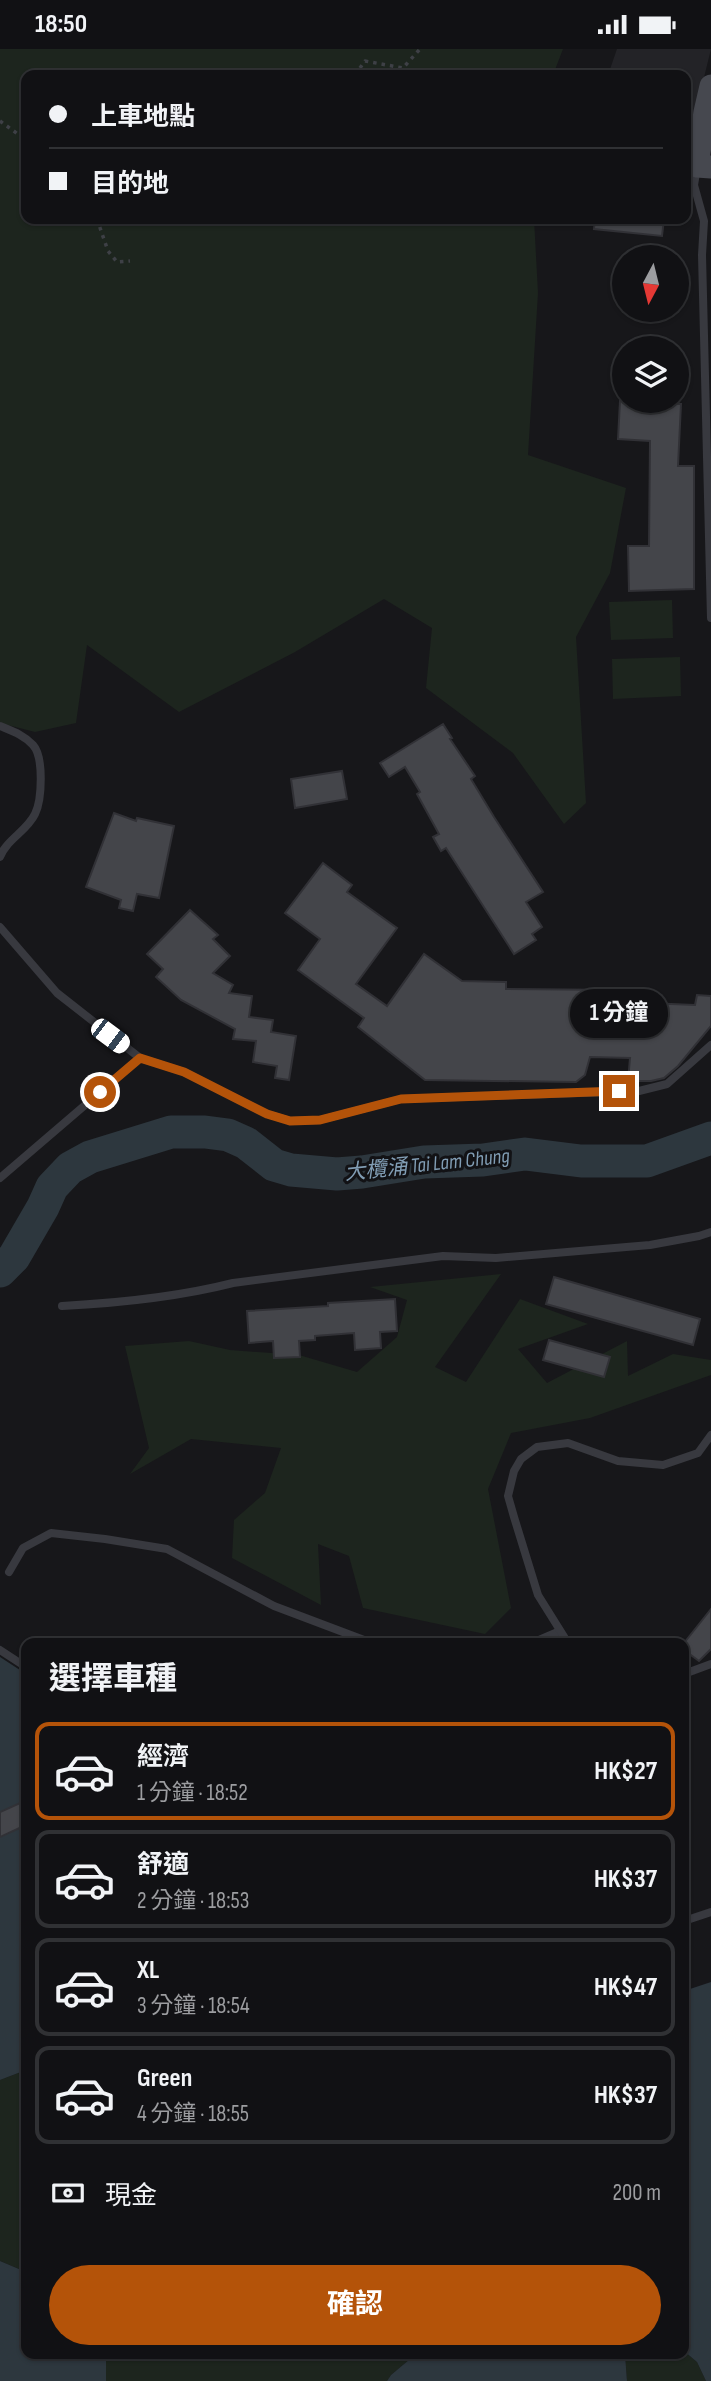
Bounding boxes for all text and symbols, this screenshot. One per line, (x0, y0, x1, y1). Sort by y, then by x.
text: 18:50 (35, 9, 87, 40)
text: 上車地點 (91, 102, 195, 133)
text: 目的地 (91, 169, 169, 200)
north arrow (612, 245, 690, 322)
map controls (612, 245, 689, 413)
button: layers (612, 336, 689, 413)
callout: 1 分鐘 (570, 989, 668, 1039)
text: 1 分鐘 (590, 999, 648, 1027)
car (87, 1015, 134, 1057)
route end (603, 1075, 635, 1107)
route start (84, 1076, 116, 1108)
water label: 大欖涌 Tai Lam Chung (343, 1143, 511, 1186)
text: 選擇車種 (49, 1660, 177, 1699)
icon: car (53, 1740, 116, 1803)
text: 經濟 (137, 1742, 189, 1773)
text: HK$27 (594, 1756, 657, 1787)
text: 1 分鐘 · 18:52 (137, 1779, 248, 1807)
icon: car (53, 1848, 116, 1911)
text: 舒適 (137, 1850, 189, 1881)
text: HK$37 (594, 1864, 657, 1895)
text: 2 分鐘 · 18:53 (137, 1887, 249, 1915)
text: XL (137, 1955, 159, 1986)
icon: car (53, 1956, 116, 2019)
text: HK$47 (594, 1972, 657, 2003)
text: 3 分鐘 · 18:54 (137, 1992, 250, 2020)
text: Green (137, 2063, 192, 2094)
icon: car (53, 2064, 116, 2127)
text: HK$37 (594, 2080, 657, 2111)
text: 4 分鐘 · 18:55 (137, 2100, 249, 2128)
icon: cash (49, 2174, 87, 2212)
text: 200 m (613, 2179, 661, 2207)
text: 現金 (105, 2181, 157, 2212)
button: 確認 (49, 2265, 661, 2345)

